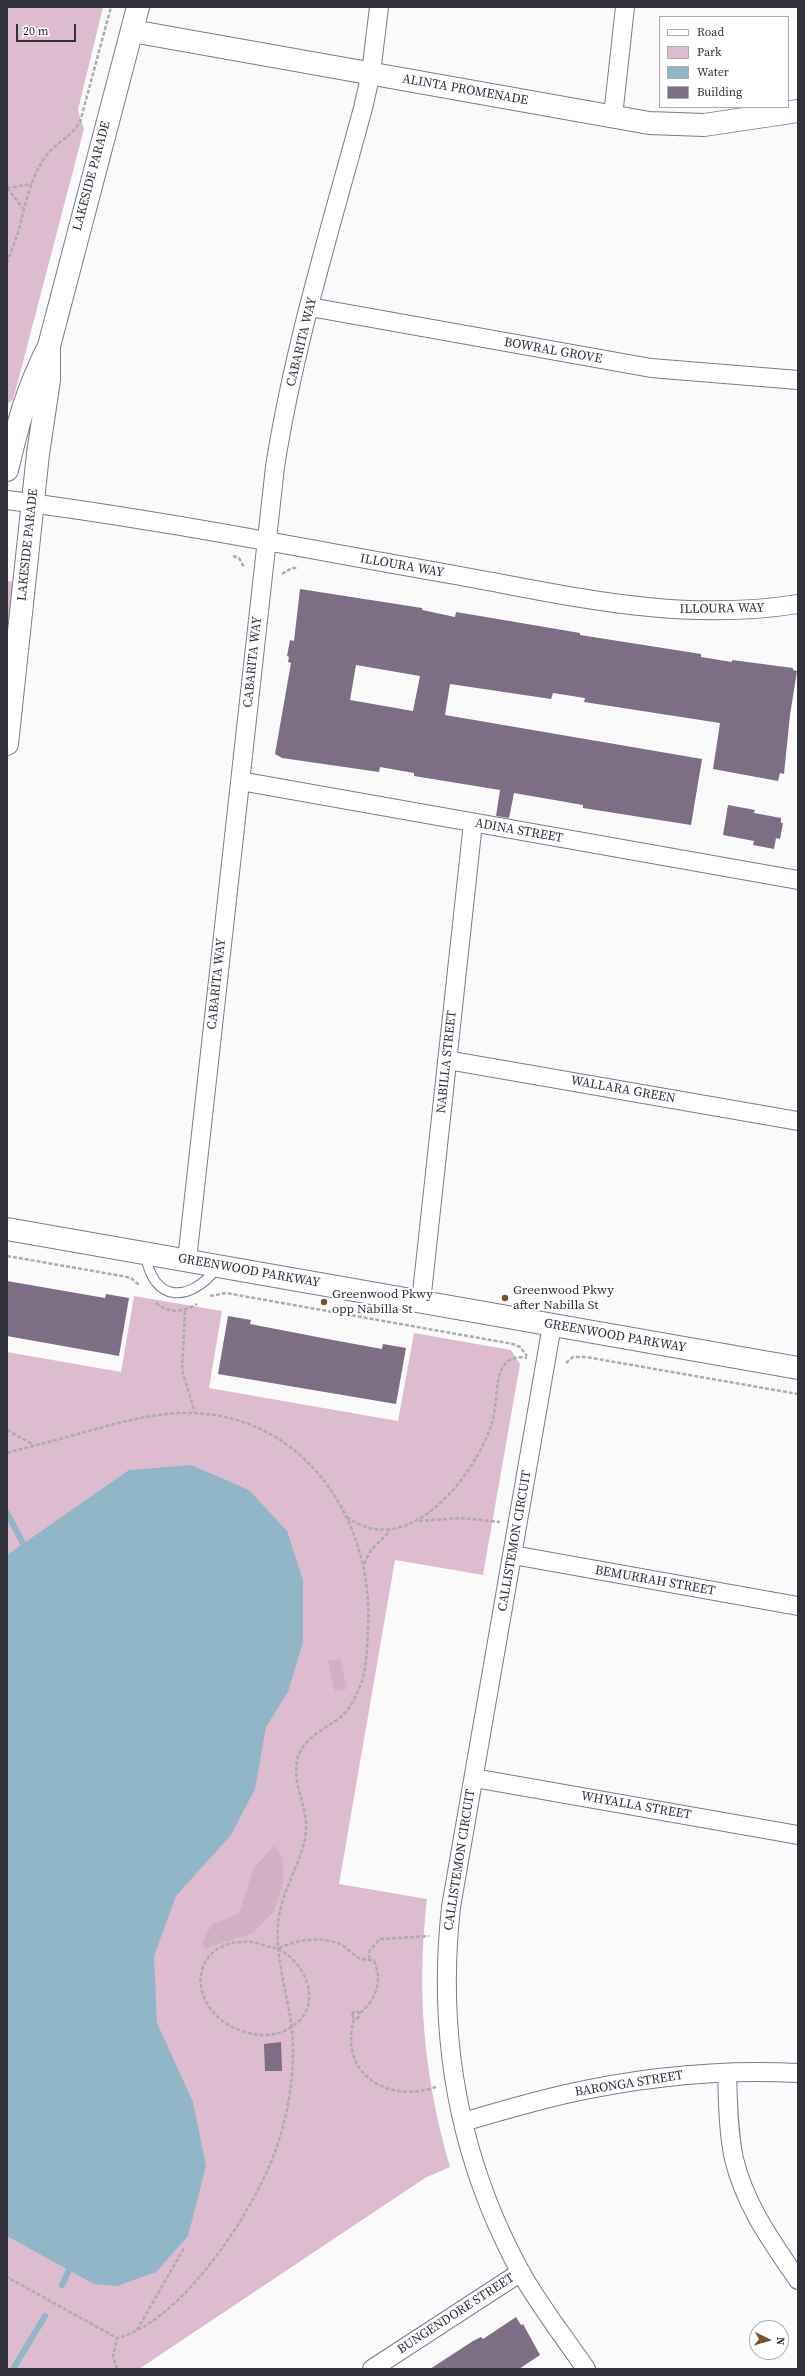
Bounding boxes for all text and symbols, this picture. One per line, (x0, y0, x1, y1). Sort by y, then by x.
scale bar (18, 16, 78, 42)
legend (659, 16, 789, 108)
text: 20 m (23, 23, 49, 39)
text: Road (697, 24, 724, 40)
text: Park (697, 44, 722, 60)
text: Water (697, 64, 729, 80)
street label: ALINTA PROMENADE (401, 71, 529, 109)
text: Building (697, 84, 742, 100)
street label: LAKESIDE PARADE (70, 119, 114, 233)
street label: CABARITA WAY (283, 296, 321, 388)
street label: BOWRAL GROVE (503, 335, 603, 367)
street label: LAKESIDE PARADE (14, 488, 42, 602)
street label: ILLOURA WAY (359, 551, 445, 581)
street label: ILLOURA WAY (679, 600, 765, 618)
street label: CABARITA WAY (240, 616, 266, 708)
street label: ADINA STREET (474, 816, 564, 846)
street label: CABARITA WAY (204, 938, 230, 1030)
street label: NABILLA STREET (434, 1010, 460, 1114)
street label: WALLARA GREEN (569, 1073, 677, 1107)
street label: GREENWOOD PARKWAY (177, 1251, 321, 1291)
place label: Greenwood Pkwy after Nabilla St (513, 1283, 614, 1314)
place label: Greenwood Pkwy opp Nabilla St (332, 1287, 433, 1318)
marker: Greenwood Pkwy after Nabilla St (500, 1293, 510, 1303)
marker: Greenwood Pkwy opp Nabilla St (319, 1297, 329, 1307)
street label: GREENWOOD PARKWAY (543, 1316, 687, 1356)
street label: CALLISTEMON CIRCUIT (495, 1469, 535, 1613)
street label: BEMURRAH STREET (594, 1563, 716, 1599)
street label: CALLISTEMON CIRCUIT (441, 1788, 479, 1932)
street label: WHYALLA STREET (580, 1789, 692, 1823)
street label: BARONGA STREET (574, 2068, 684, 2100)
street label: BUNGENDORE STREET (395, 2270, 517, 2358)
north arrow (749, 2320, 789, 2360)
text: N (773, 2336, 788, 2346)

